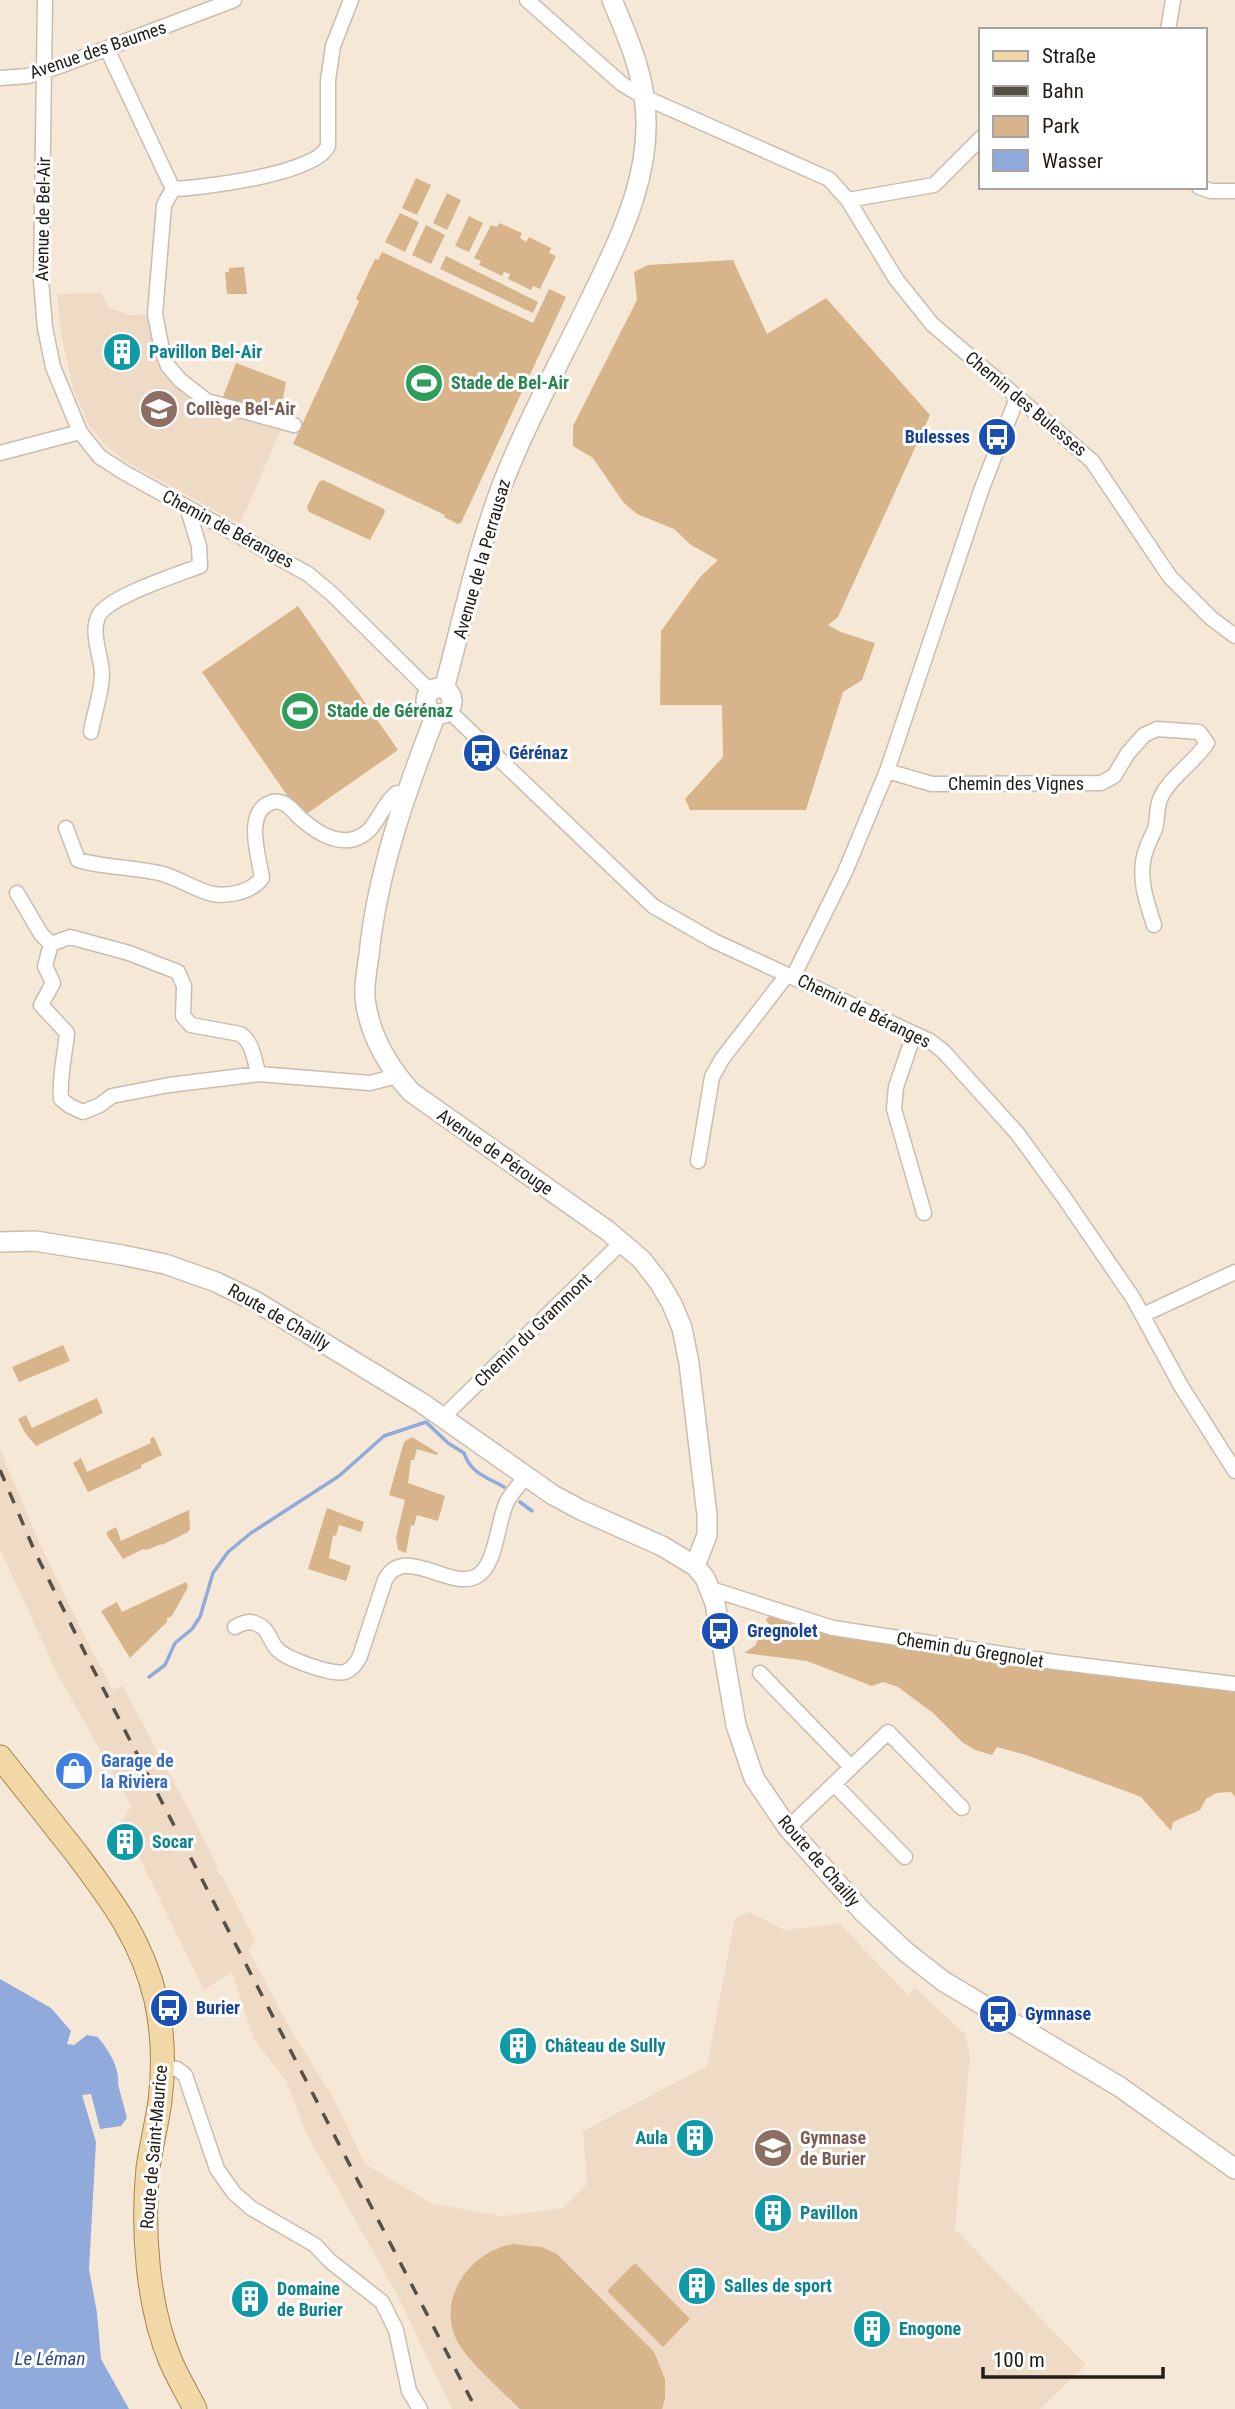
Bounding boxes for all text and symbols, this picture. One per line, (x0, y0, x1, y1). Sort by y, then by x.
street label: Avenue des Baumes (27, 16, 169, 83)
legend (979, 28, 1207, 189)
text: Straße (1042, 44, 1096, 68)
text: Bahn (1042, 79, 1084, 103)
text: Park (1042, 114, 1080, 138)
text: Wasser (1042, 149, 1103, 173)
street label: Avenue de Bel-Air (31, 156, 54, 281)
building icon: Pavillon Bel-Air (101, 331, 143, 373)
place label: Pavillon Bel-Air (149, 341, 262, 362)
street label: Chemin des Bulesses (961, 347, 1091, 460)
sports icon: Stade de Bel-Air (403, 362, 445, 404)
place label: Stade de Bel-Air (451, 372, 569, 393)
school or university icon: Collège Bel-Air (138, 388, 180, 430)
place label: Collège Bel-Air (186, 398, 296, 419)
bus stop icon: Bulesses (976, 416, 1018, 458)
place label: Bulesses (905, 426, 970, 447)
street label: Avenue de la Perrausaz (449, 476, 514, 641)
street label: Chemin de Béranges (159, 485, 297, 572)
sports icon: Stade de Gérénaz (279, 690, 321, 732)
place label: Stade de Gérénaz (327, 700, 453, 721)
bus stop icon: Gérénaz (461, 732, 503, 774)
place label: Gérénaz (509, 742, 568, 763)
street label: Chemin des Vignes (948, 773, 1084, 794)
street label: Chemin de Béranges (794, 969, 934, 1052)
street label: Avenue de Pérouge (434, 1104, 557, 1199)
street label: Chemin du Grammont (470, 1269, 595, 1391)
street label: Route de Chailly (225, 1279, 334, 1354)
bus stop icon: Gregnolet (699, 1610, 741, 1652)
place label: Gregnolet (747, 1620, 818, 1641)
street label: Chemin du Gregnolet (895, 1628, 1045, 1671)
shop icon: Garage de la Riviera (53, 1750, 95, 1792)
place label: Garage de la Riviera (101, 1750, 174, 1792)
street label: Route de Chailly (774, 1811, 865, 1911)
building icon: Socar (104, 1821, 146, 1863)
place label: Socar (152, 1831, 193, 1852)
bus stop icon: Burier (148, 1987, 190, 2029)
bus stop icon: Gymnase (977, 1993, 1019, 2035)
place label: Burier (196, 1997, 240, 2018)
place label: Gymnase (1025, 2003, 1091, 2024)
building icon: Château de Sully (497, 2025, 539, 2067)
place label: Château de Sully (545, 2035, 666, 2056)
street label: Route de Saint-Maurice (136, 2064, 171, 2230)
building icon: Aula (674, 2117, 716, 2159)
place label: Aula (635, 2127, 668, 2148)
school or university icon: Gymnase de Burier (752, 2127, 794, 2169)
place label: Gymnase de Burier (800, 2127, 866, 2169)
building icon: Pavillon (752, 2192, 794, 2234)
place label: Pavillon (800, 2202, 858, 2223)
building icon: Salles de sport (676, 2265, 718, 2307)
place label: Salles de sport (724, 2275, 832, 2296)
building icon: Domaine de Burier (229, 2278, 271, 2320)
place label: Domaine de Burier (277, 2278, 343, 2320)
building icon: Enogone (851, 2308, 893, 2350)
place label: Enogone (899, 2318, 962, 2339)
scale bar (983, 2336, 1163, 2380)
water label: Le Léman (15, 2347, 85, 2370)
text: 100 m (993, 2348, 1045, 2372)

